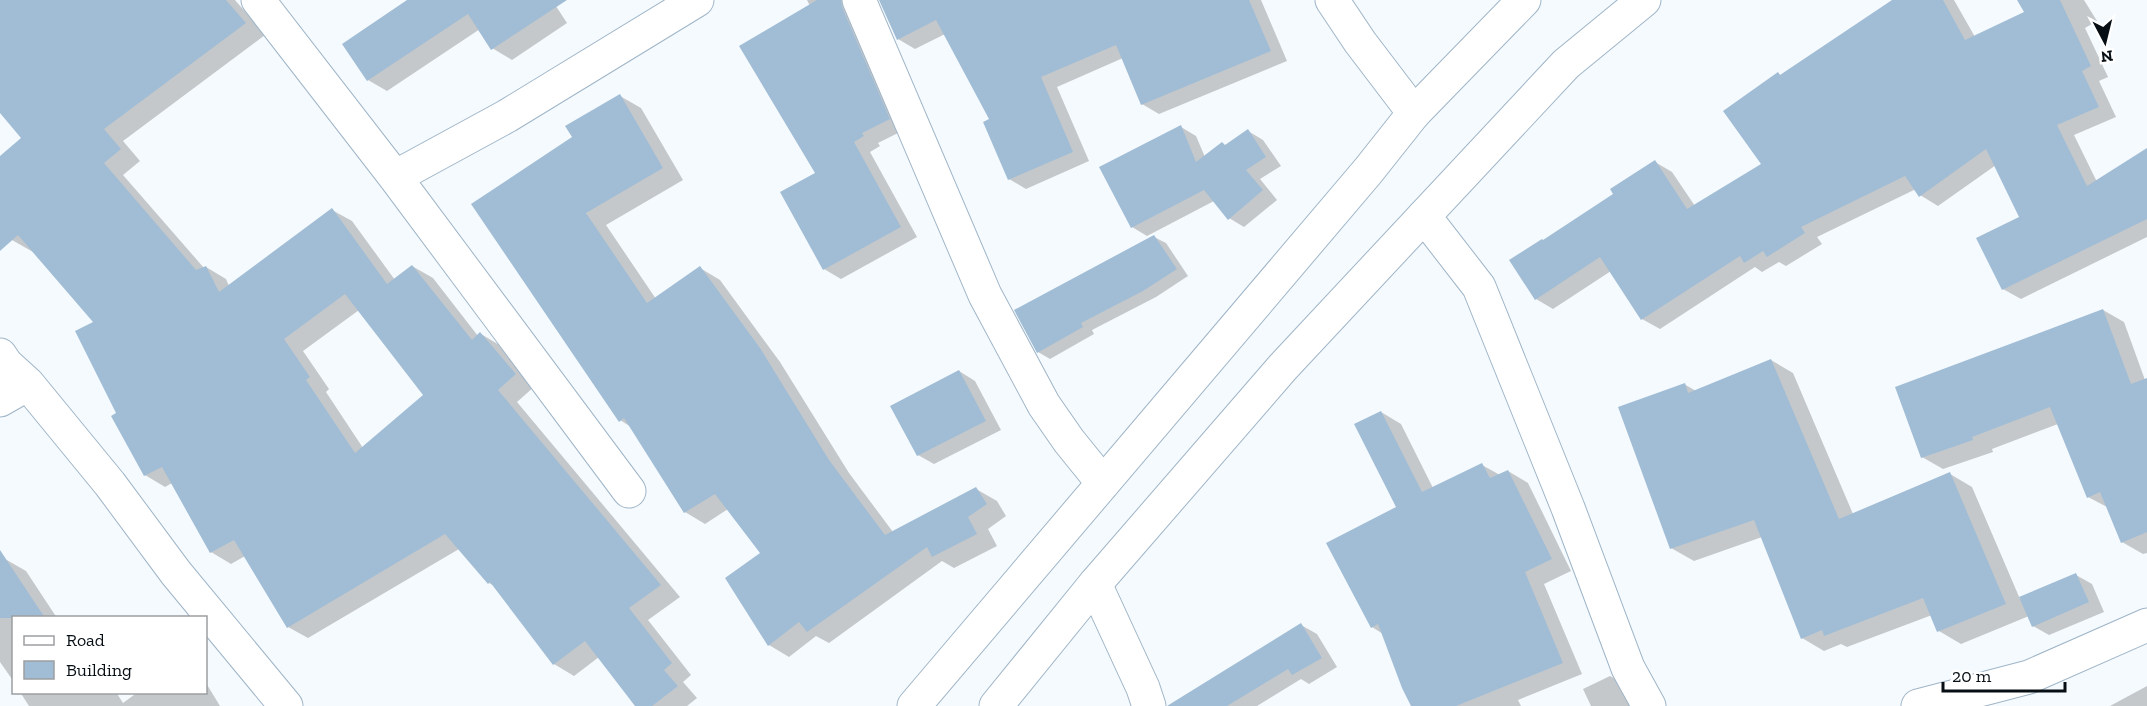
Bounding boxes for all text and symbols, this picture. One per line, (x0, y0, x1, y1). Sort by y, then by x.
north arrow (2075, 12, 2135, 72)
text: N (2100, 46, 2114, 67)
legend (12, 616, 207, 694)
text: Road (66, 629, 105, 651)
scale bar (1943, 655, 2064, 693)
text: Building (66, 659, 132, 681)
text: 20 m (1952, 665, 1992, 687)

